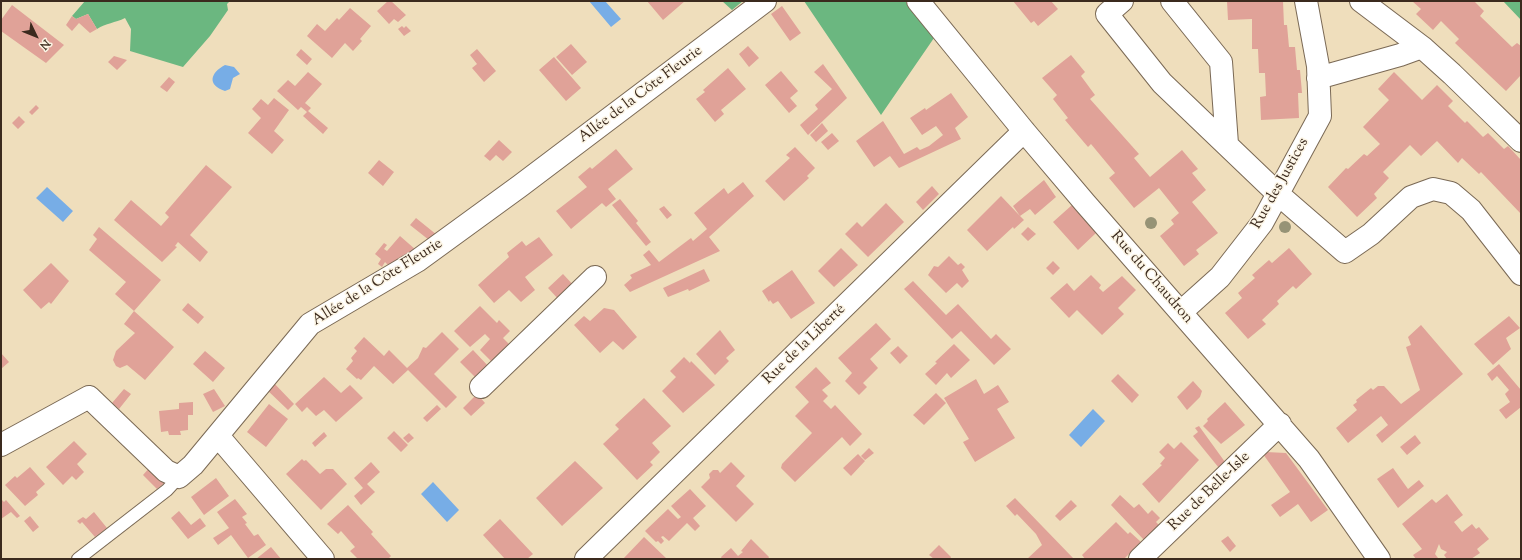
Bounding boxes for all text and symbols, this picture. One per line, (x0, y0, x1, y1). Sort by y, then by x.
north arrow (16, 16, 56, 56)
text: N (36, 36, 54, 53)
street label: Allée de la Côte Fleurie (576, 43, 706, 147)
street label: Rue des Justices (1249, 135, 1313, 233)
street label: Rue du Chaudron (1106, 228, 1196, 328)
street label: Allée de la Côte Fleurie (310, 236, 446, 330)
street label: Rue de la Liberté (760, 301, 850, 389)
street label: Rue de Belle-Isle (1166, 449, 1254, 535)

